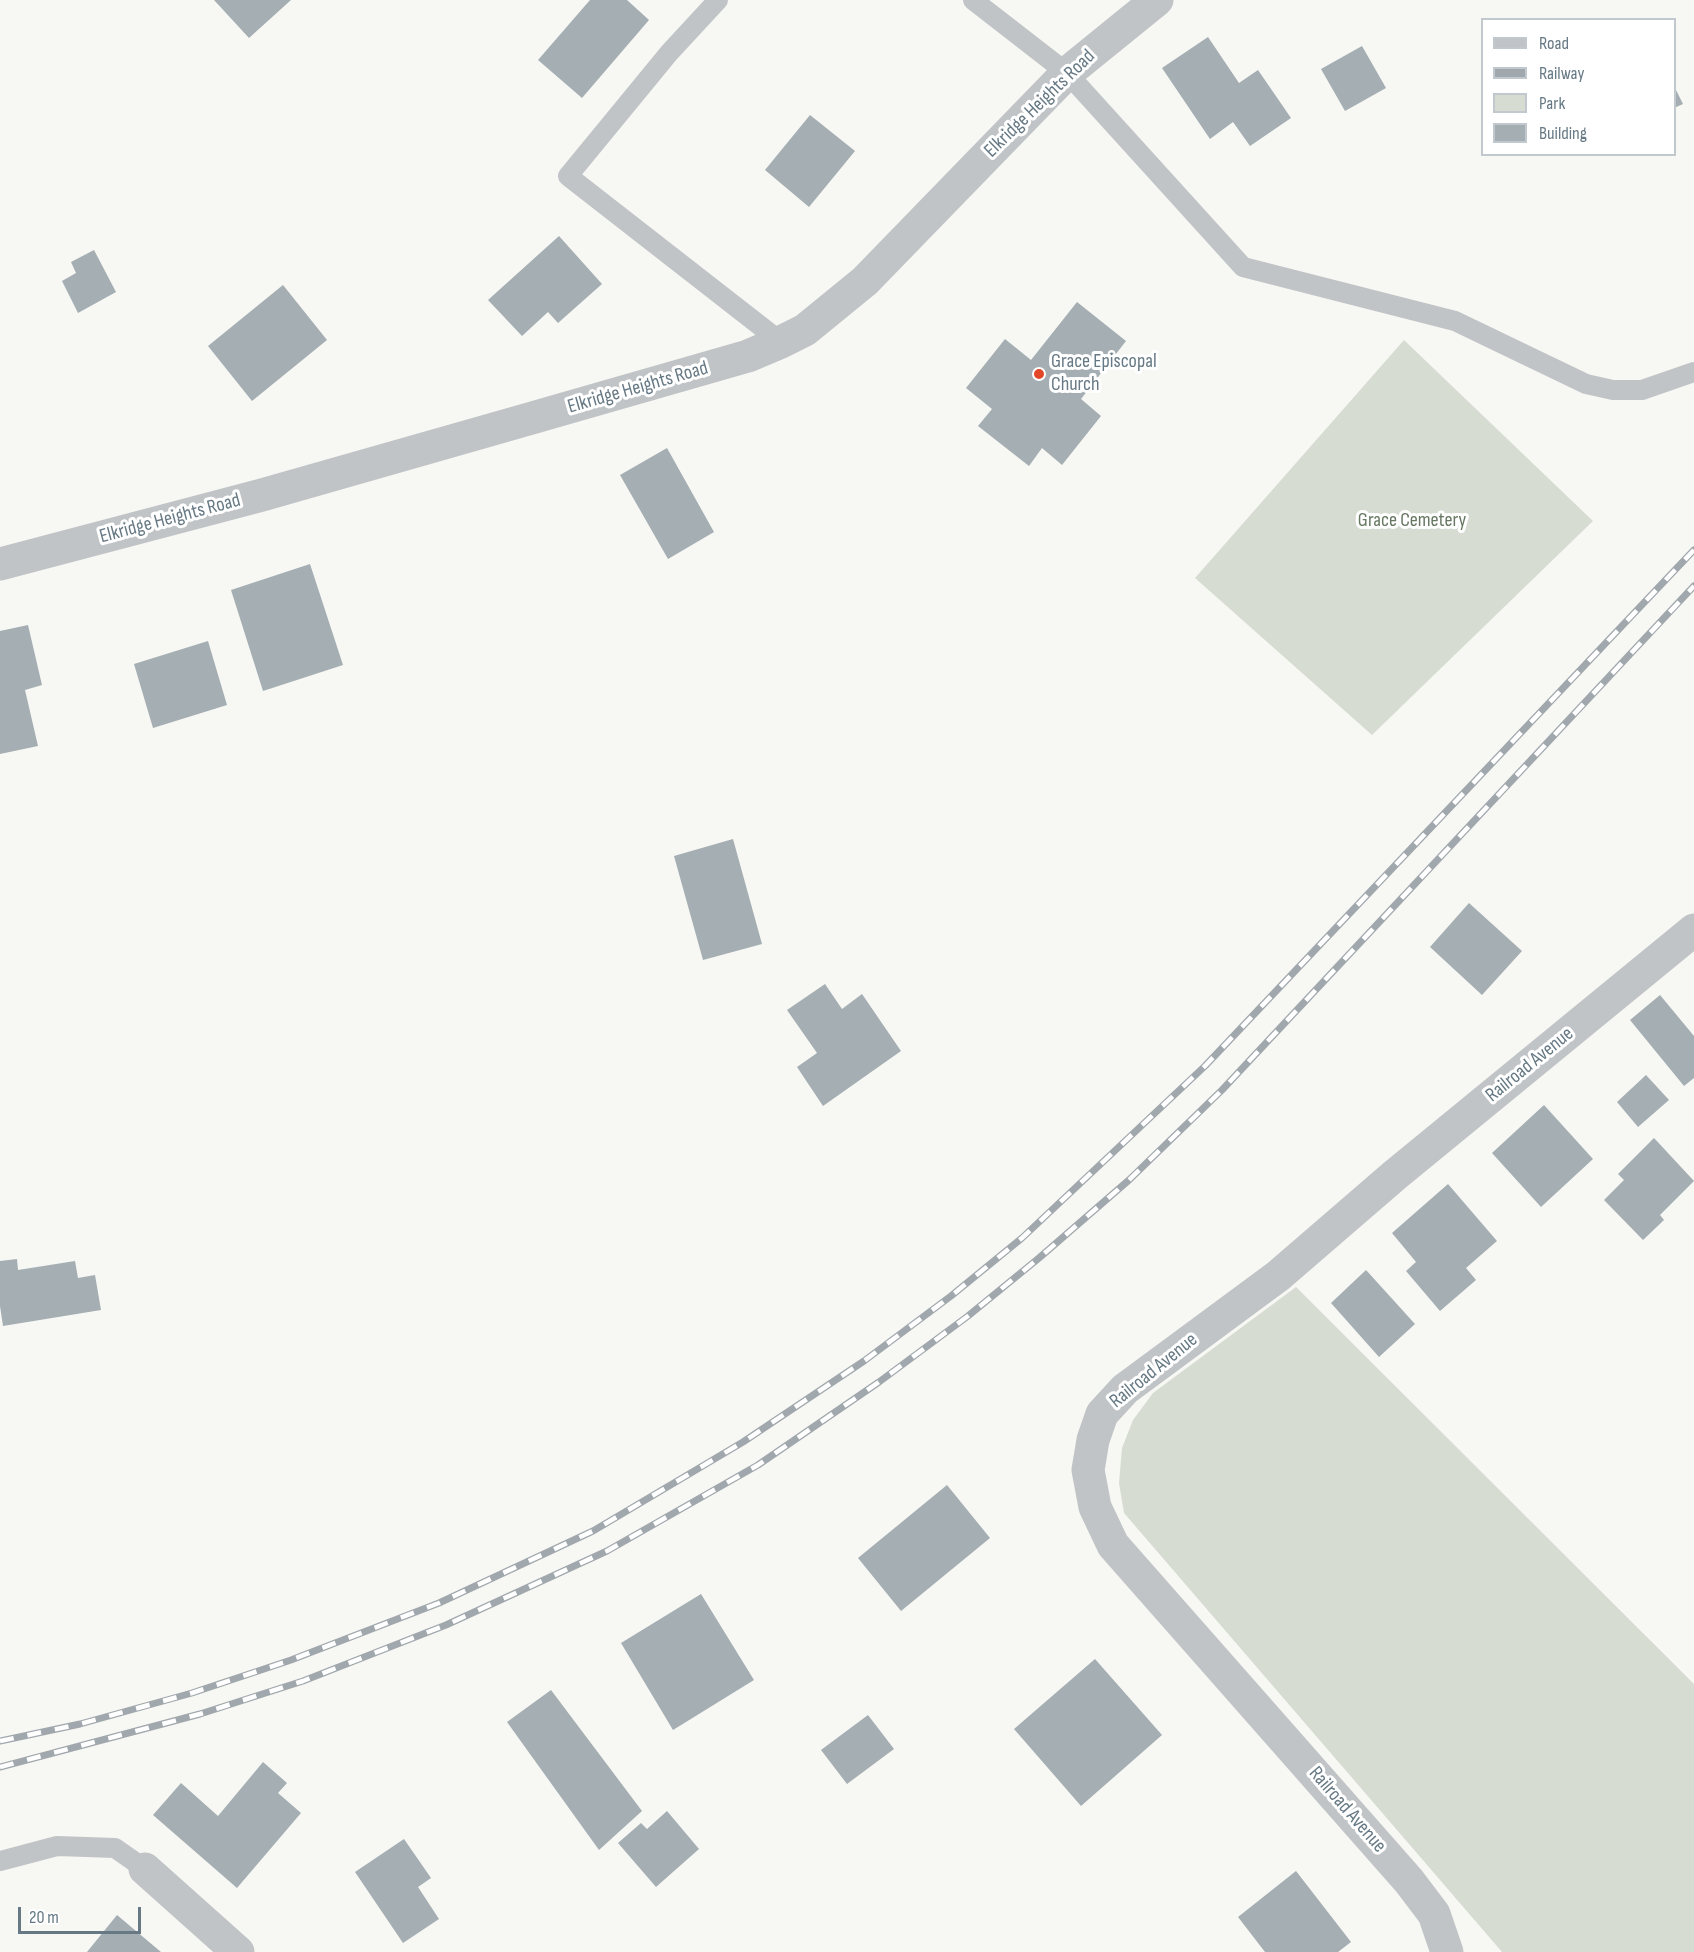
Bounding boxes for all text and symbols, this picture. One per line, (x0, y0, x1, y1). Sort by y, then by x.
legend (1481, 18, 1676, 156)
text: Road (1539, 33, 1569, 54)
street label: Elkridge Heights Road (980, 45, 1100, 163)
text: Railway (1539, 63, 1584, 84)
text: Park (1539, 93, 1565, 114)
text: Building (1539, 123, 1587, 144)
place label: Grace Episcopal Church (1051, 350, 1157, 397)
street label: Elkridge Heights Road (565, 357, 711, 419)
marker: Grace Episcopal Church (1032, 367, 1046, 381)
street label: Elkridge Heights Road (97, 489, 243, 549)
park label: Grace Cemetery (1358, 509, 1466, 533)
street label: Railroad Avenue (1481, 1022, 1579, 1108)
street label: Railroad Avenue (1105, 1328, 1203, 1414)
street label: Railroad Avenue (1303, 1762, 1391, 1858)
scale bar (21, 1895, 144, 1933)
text: 20 m (29, 1907, 59, 1928)

